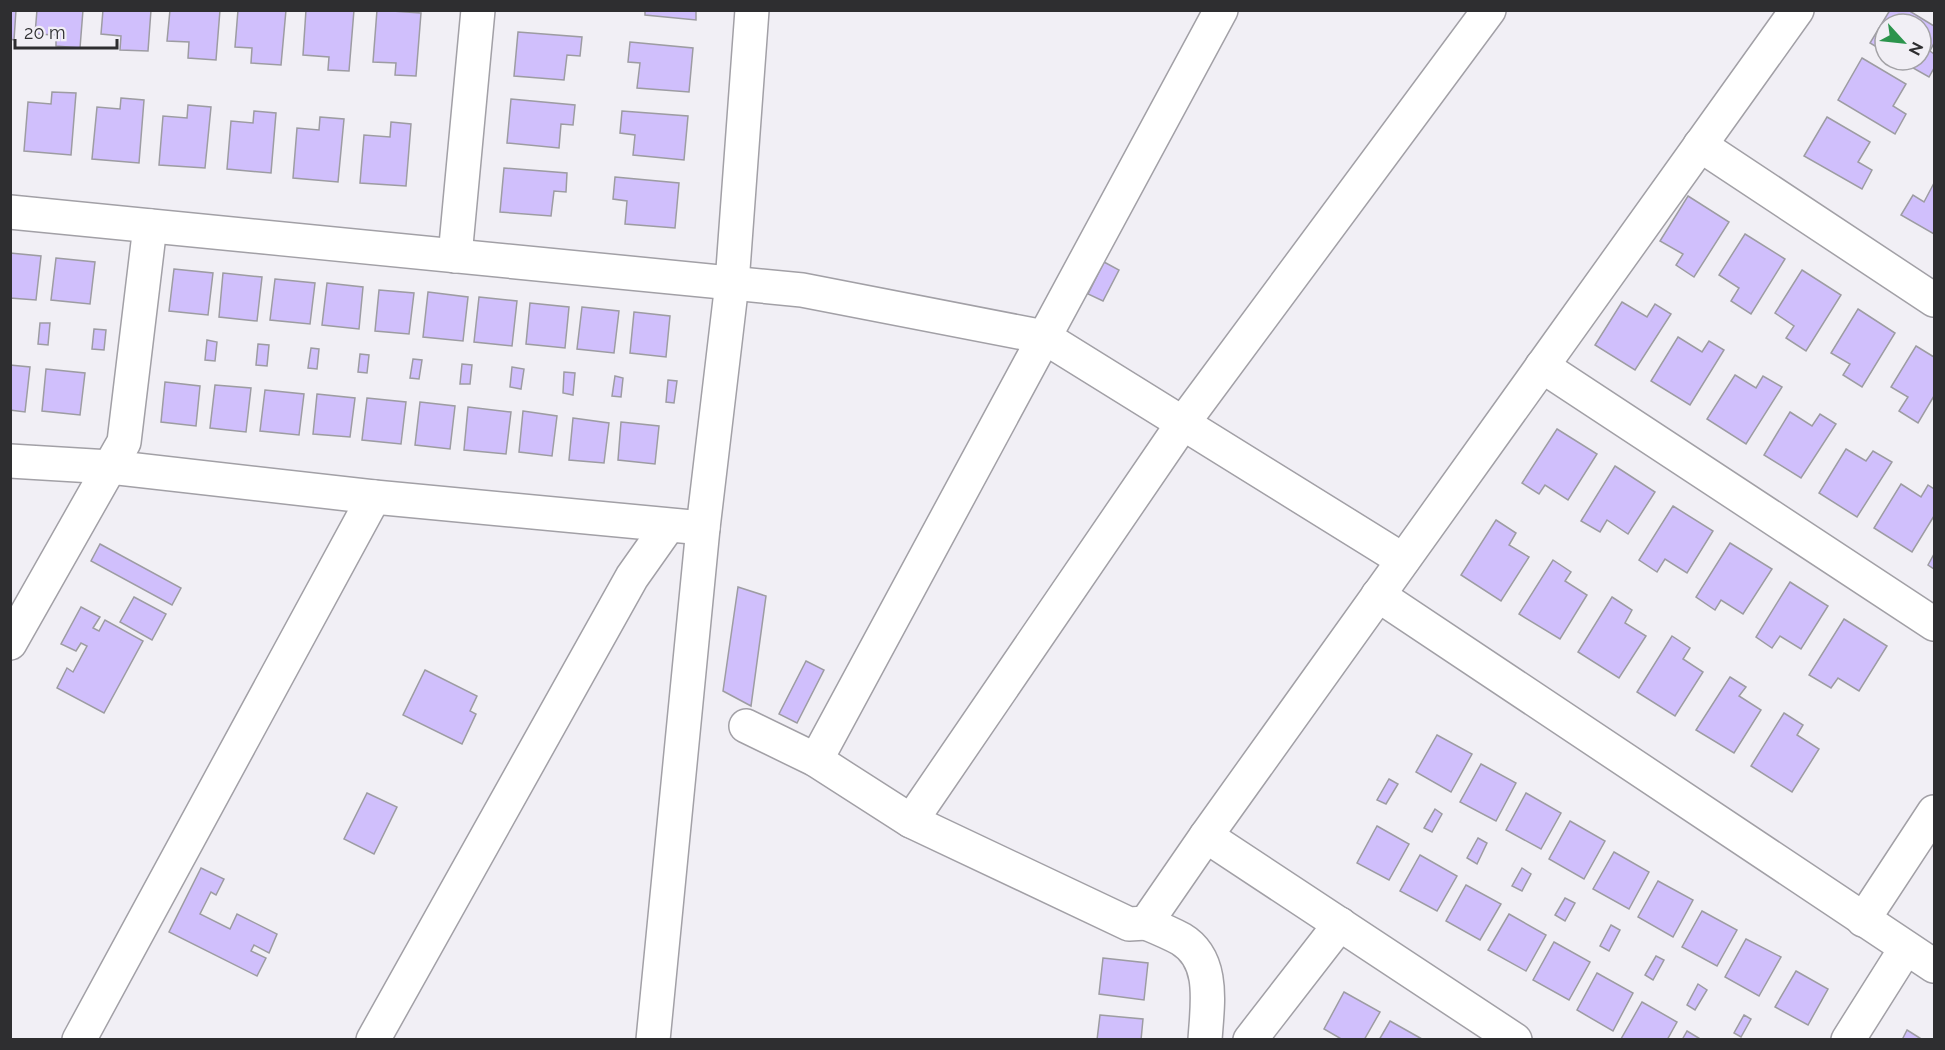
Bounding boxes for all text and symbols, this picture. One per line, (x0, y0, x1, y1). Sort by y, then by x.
scale bar (15, 12, 117, 50)
north arrow (1873, 12, 1933, 72)
text: 20 m (24, 22, 66, 43)
text: N (1905, 39, 1927, 58)

